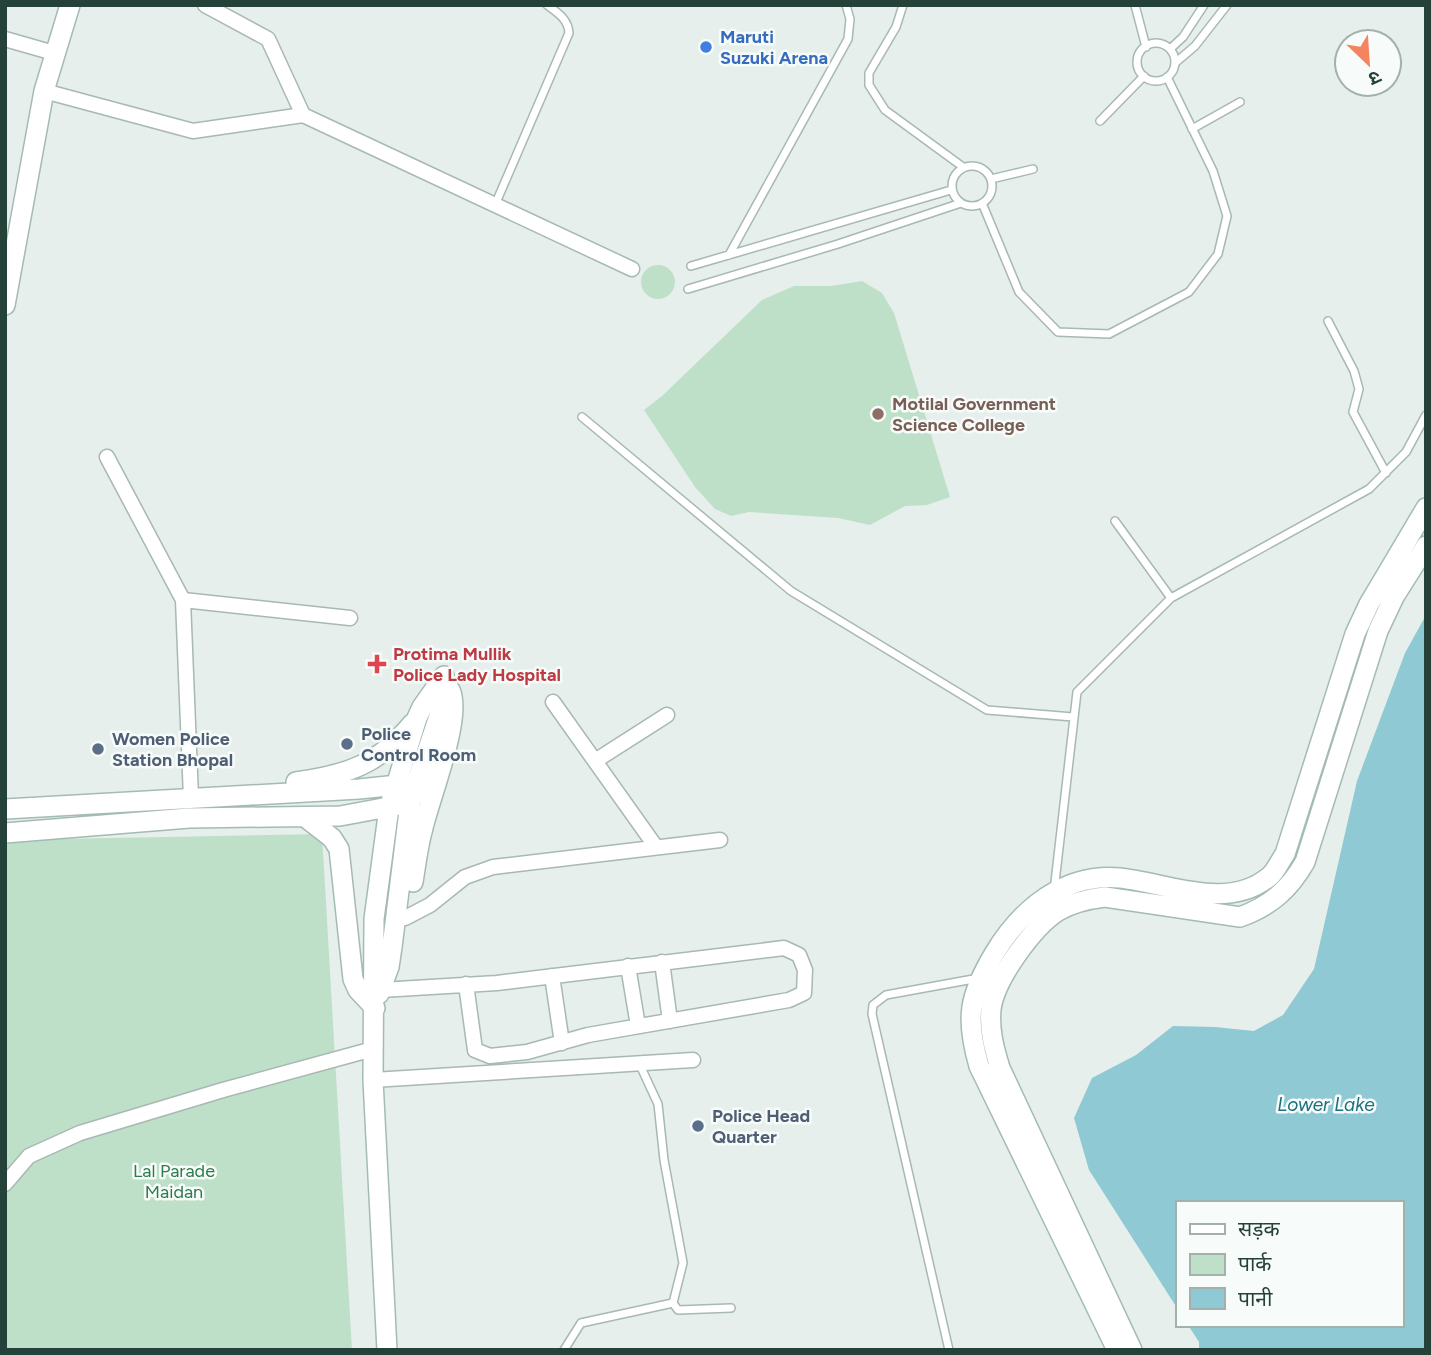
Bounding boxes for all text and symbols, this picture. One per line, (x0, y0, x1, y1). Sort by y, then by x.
place label: Maruti Suzuki Arena (720, 26, 828, 69)
north arrow (1333, 28, 1403, 98)
marker: Maruti Suzuki Arena (698, 39, 714, 55)
text: उ (1364, 65, 1385, 91)
place label: Motilal Government Science College (892, 393, 1056, 436)
marker: Motilal Government Science College (870, 406, 886, 422)
place label: Protima Mullik Police Lady Hospital (393, 643, 561, 686)
marker: Protima Mullik Police Lady Hospital (367, 654, 387, 674)
place label: Police Control Room (361, 723, 476, 766)
place label: Women Police Station Bhopal (112, 728, 233, 771)
marker: Police Control Room (339, 736, 355, 752)
marker: Women Police Station Bhopal (90, 741, 106, 757)
water label: Lower Lake (1277, 1093, 1375, 1116)
place label: Police Head Quarter (712, 1105, 810, 1148)
marker: Police Head Quarter (690, 1118, 706, 1134)
park label: Lal Parade Maidan (133, 1160, 215, 1203)
legend (1176, 1201, 1403, 1327)
text: सड़क (1238, 1216, 1280, 1241)
text: पार्क (1238, 1251, 1272, 1276)
text: पानी (1238, 1286, 1273, 1311)

